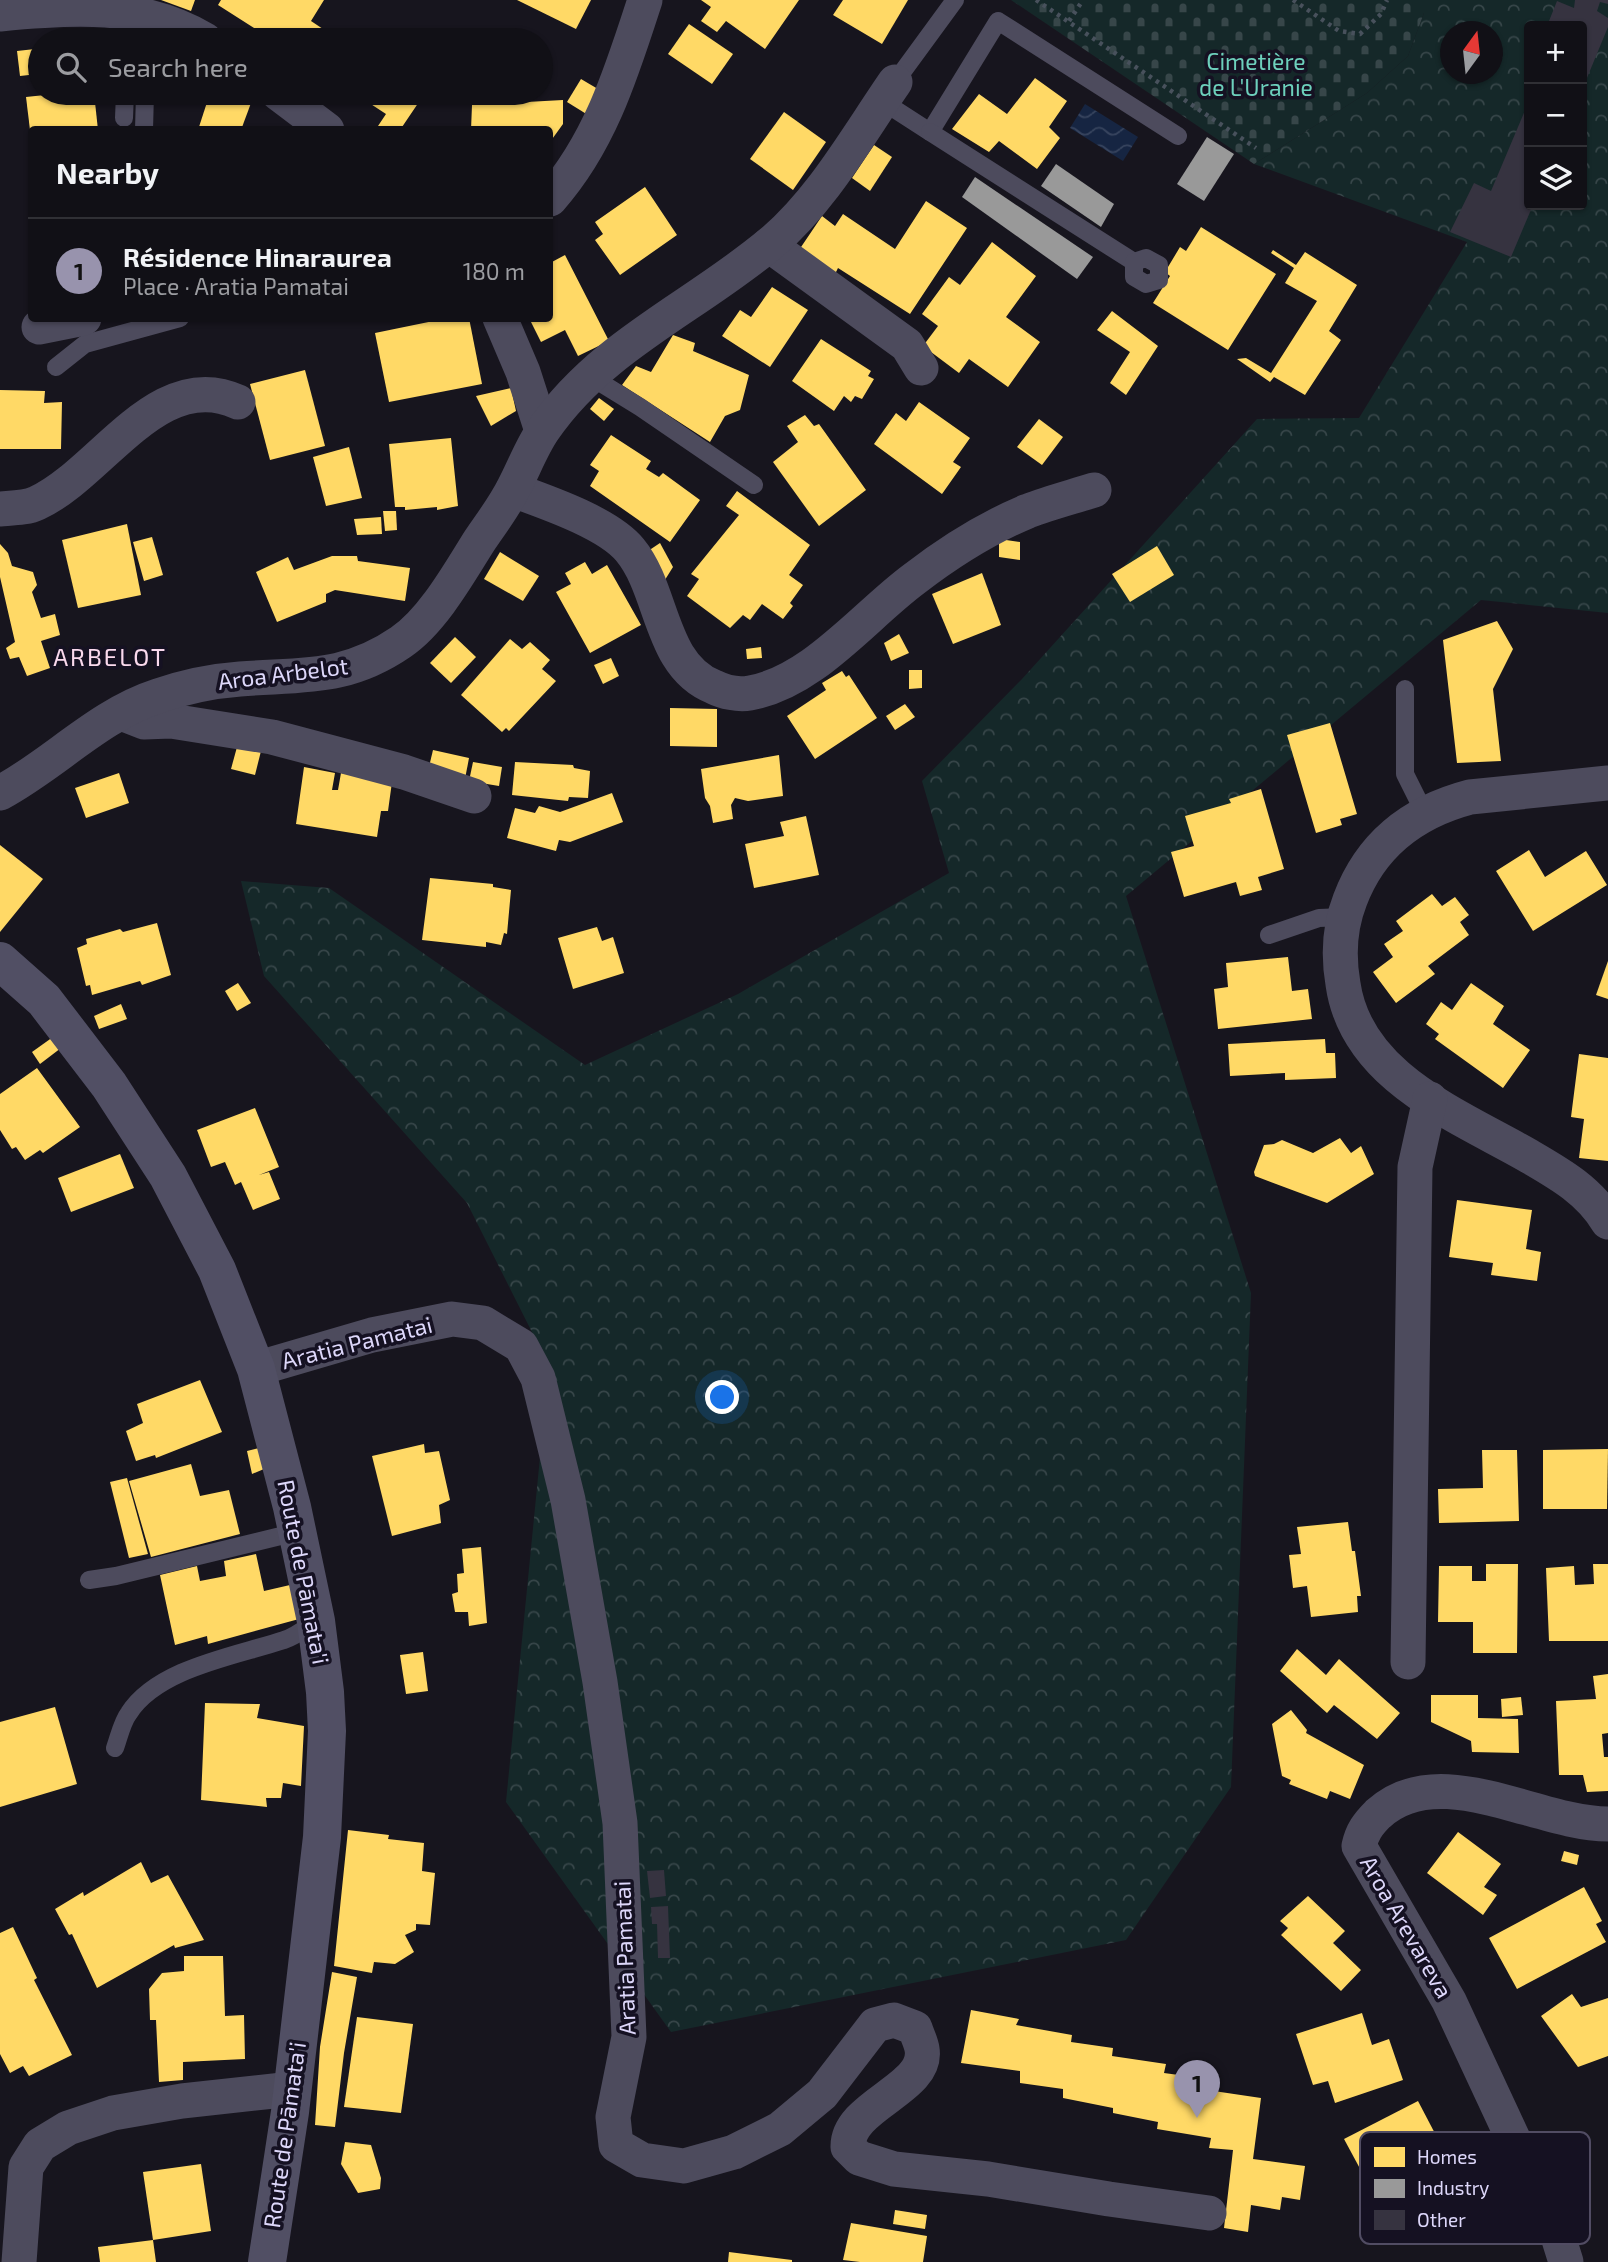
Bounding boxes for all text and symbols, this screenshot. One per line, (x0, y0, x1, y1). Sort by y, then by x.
north arrow (1440, 21, 1503, 84)
map controls (1524, 21, 1587, 210)
button: + (1524, 21, 1587, 84)
search box (28, 28, 553, 105)
park label: Cimetière de L'Uranie (1199, 47, 1313, 101)
icon: search (52, 48, 90, 86)
text: Search here (108, 51, 248, 82)
button: − (1524, 84, 1587, 147)
button: layers (1524, 147, 1587, 210)
text: Nearby (56, 154, 159, 190)
text: Résidence Hinaraurea (123, 241, 392, 272)
text: 1 (74, 257, 84, 285)
text: 180 m (463, 257, 525, 285)
text: Place · Aratia Pamatai (123, 272, 349, 300)
district label: ARBELOT (53, 642, 167, 671)
street label: Aroa Arbelot (216, 651, 350, 695)
street label: Aratia Pamatai (278, 1310, 435, 1374)
your location (705, 1380, 739, 1414)
street label: Route de Pāmata'i (272, 1477, 336, 1667)
street label: Aroa Arevareva (1355, 1850, 1459, 2003)
street label: Aratia Pamatai (607, 1880, 641, 2036)
street label: Route de Pāmata'i (257, 2040, 311, 2230)
pin: 1 (1174, 2060, 1220, 2118)
legend (1360, 2132, 1590, 2244)
text: Homes (1417, 2145, 1477, 2168)
text: Industry (1417, 2176, 1489, 2199)
text: Other (1417, 2208, 1466, 2231)

